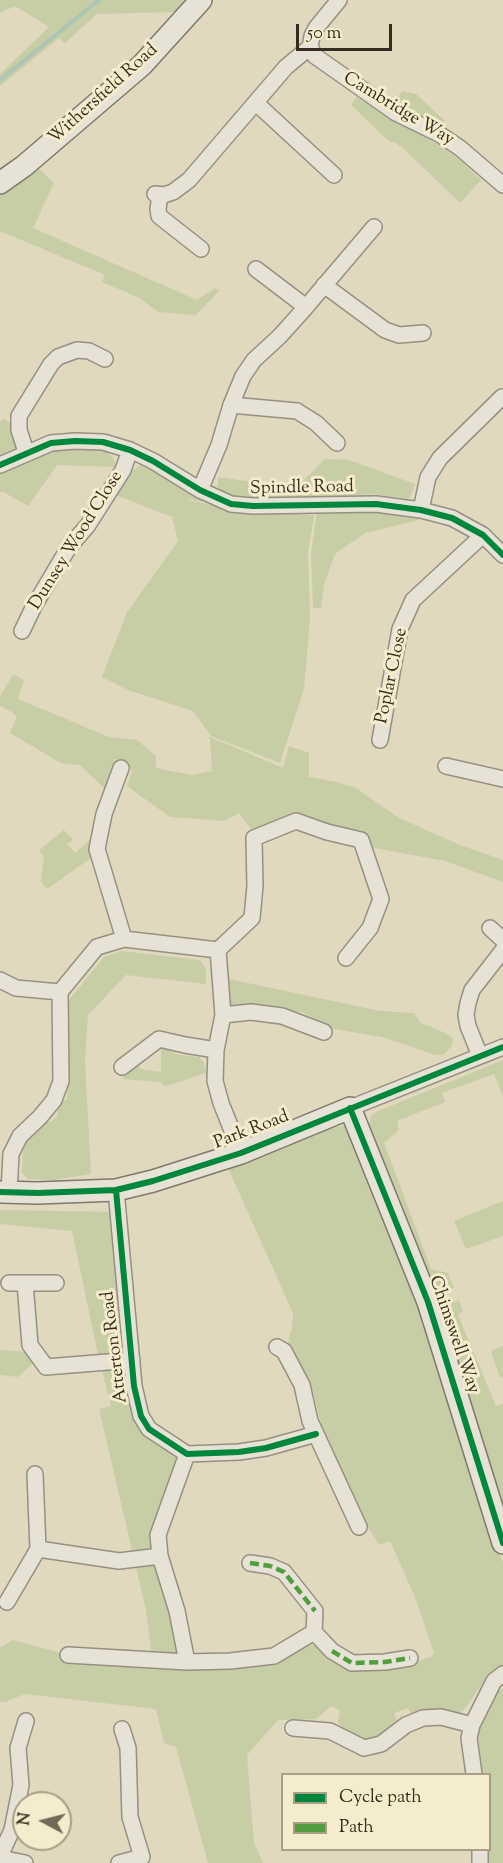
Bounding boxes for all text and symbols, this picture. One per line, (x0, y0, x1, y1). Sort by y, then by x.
scale bar (299, 12, 395, 50)
text: 50 m (307, 21, 341, 47)
street label: Withersfield Road (45, 40, 163, 150)
street label: Cambridge Way (339, 68, 457, 152)
street label: Dunsey Wood Close (25, 467, 129, 615)
street label: Spindle Road (250, 477, 354, 501)
street label: Poplar Close (372, 626, 414, 726)
street label: Park Road (211, 1107, 293, 1155)
street label: Chimswell Way (423, 1273, 483, 1397)
street label: Atterton Road (98, 1290, 134, 1404)
legend (281, 1773, 491, 1851)
text: Cycle path (339, 1785, 422, 1811)
north arrow (12, 1791, 72, 1851)
text: N (13, 1811, 38, 1827)
text: Path (339, 1815, 374, 1841)

